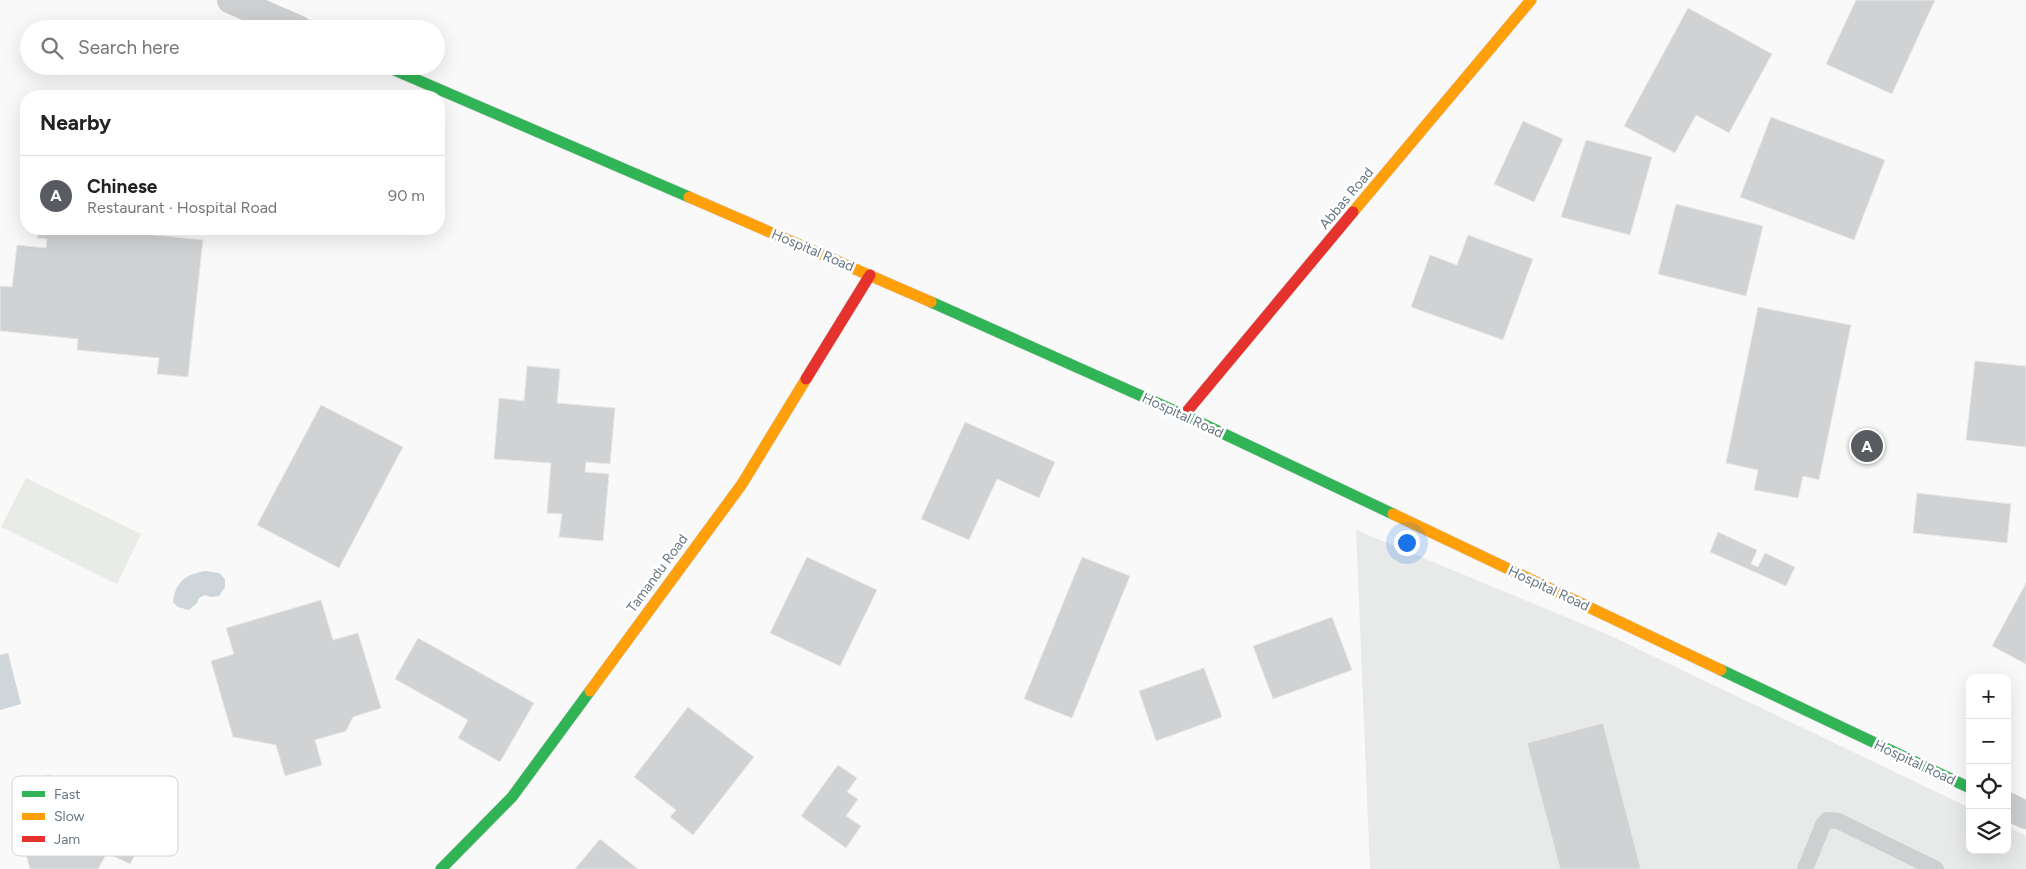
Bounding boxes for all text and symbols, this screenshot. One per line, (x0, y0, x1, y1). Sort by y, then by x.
search box (20, 20, 445, 75)
icon: search (38, 34, 66, 62)
text: Search here (78, 36, 180, 59)
text: Nearby (40, 110, 111, 135)
street label: Abbas Road (1316, 164, 1377, 233)
text: Chinese (87, 175, 157, 198)
text: A (50, 186, 62, 205)
text: 90 m (388, 186, 425, 205)
text: Restaurant · Hospital Road (87, 198, 277, 217)
street label: Hospital Road (769, 225, 857, 275)
street label: Hospital Road (1139, 389, 1226, 442)
pin: A (1851, 427, 1883, 465)
your location (1394, 530, 1420, 556)
street label: Tamandu Road (623, 531, 691, 616)
street label: Hospital Road (1505, 562, 1592, 615)
map controls (1966, 674, 2011, 854)
button: + (1966, 674, 2011, 719)
button: − (1966, 719, 2011, 764)
street label: Hospital Road (1871, 736, 1958, 789)
button: locate (1966, 764, 2011, 809)
legend (12, 776, 178, 856)
text: Fast (54, 786, 80, 803)
text: Slow (54, 808, 85, 825)
button: layers (1966, 809, 2011, 854)
text: Jam (54, 831, 80, 848)

